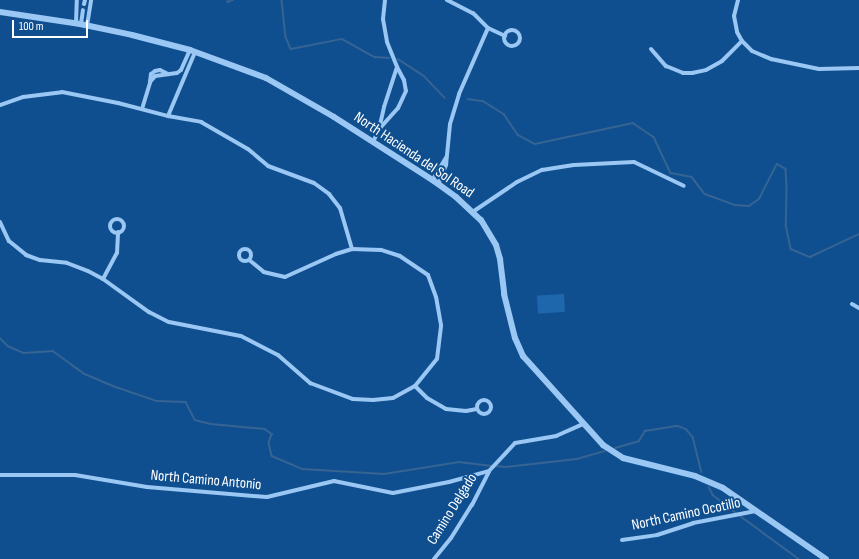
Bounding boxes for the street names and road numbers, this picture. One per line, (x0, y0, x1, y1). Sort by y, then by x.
street label: North Hacienda del Sol Road (350, 108, 478, 202)
street label: North Camino Antonio (150, 466, 262, 494)
street label: Camino Delgado (423, 470, 481, 548)
street label: North Camino Ocotillo (630, 494, 742, 534)

